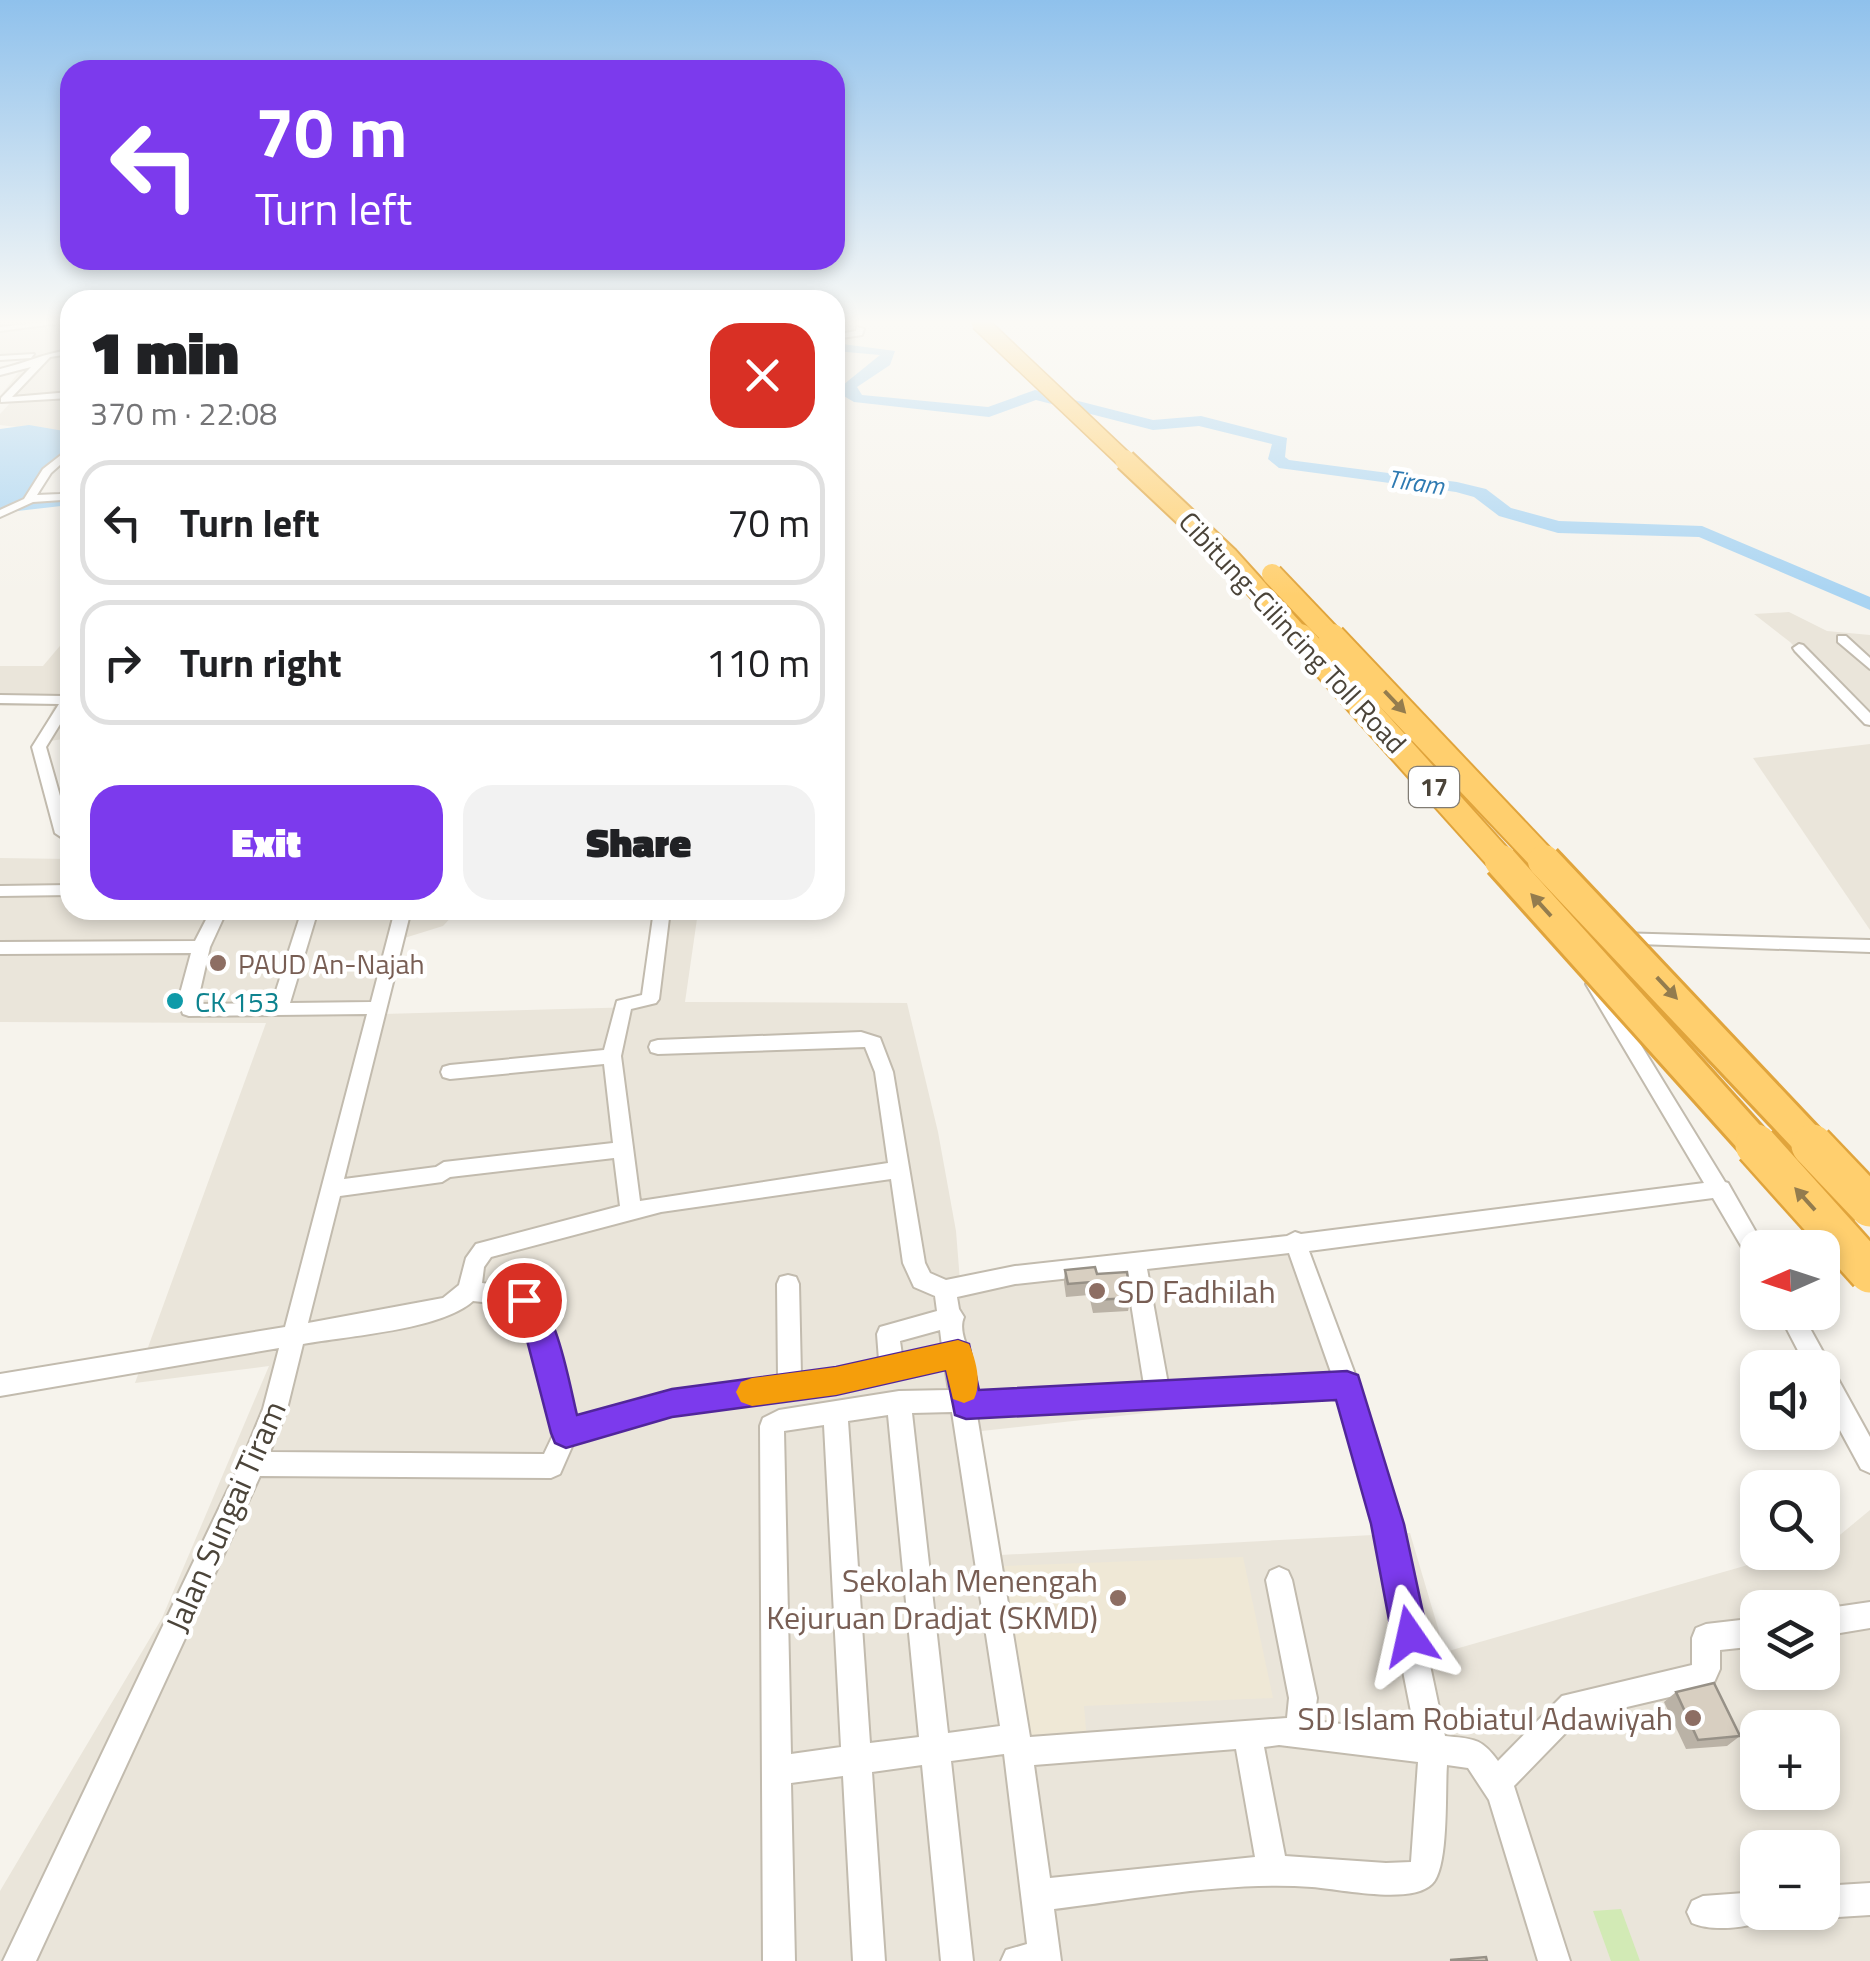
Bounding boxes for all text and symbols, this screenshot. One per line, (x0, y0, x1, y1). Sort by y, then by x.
text: 70 m (255, 78, 408, 184)
icon: left (90, 100, 220, 230)
text: Turn left (255, 174, 412, 242)
text: 1 min (90, 306, 239, 397)
button: close (710, 323, 815, 428)
text: 370 m · 22:08 (90, 389, 277, 437)
water label: Tiram (1385, 459, 1447, 505)
text: Turn left (180, 494, 320, 552)
text: 70 m (727, 494, 810, 552)
icon: left (95, 495, 150, 550)
street label: Cibitung-Cilincing Toll Road (1169, 501, 1417, 763)
text: Turn right (180, 634, 342, 692)
text: 110 m (706, 634, 810, 692)
icon: right (95, 635, 150, 690)
one-way arrow (1383, 690, 1406, 714)
road number: 17 (1409, 767, 1459, 807)
button: Exit (90, 785, 443, 900)
button: Share (463, 785, 815, 900)
one-way arrow (1530, 893, 1553, 917)
place label: PAUD An-Najah (238, 942, 425, 985)
marker: PAUD An-Najah (207, 952, 229, 974)
one-way arrow (1655, 976, 1678, 1000)
place label: CK 153 (195, 980, 279, 1023)
marker: CK 153 (164, 990, 186, 1012)
one-way arrow (1794, 1187, 1817, 1211)
north arrow (1740, 1230, 1840, 1330)
map controls (1740, 1230, 1840, 1930)
pin (482, 1258, 567, 1343)
place label: SD Fadhilah (1117, 1267, 1276, 1315)
icon: arrive (497, 1273, 552, 1328)
marker: SD Fadhilah (1086, 1280, 1108, 1302)
button: sound (1740, 1350, 1840, 1450)
street label: Jalan Sungai Tiram (152, 1393, 298, 1639)
button: search (1740, 1470, 1840, 1570)
place label: Sekolah Menengah Kejuruan Dradjat (SKMD) (766, 1556, 1098, 1641)
position arrow (1358, 1584, 1462, 1688)
marker: Sekolah Menengah Kejuruan Dradjat (SKMD) (1107, 1587, 1129, 1609)
button: layers (1740, 1590, 1840, 1690)
place label: SD Islam Robiatul Adawiyah (1298, 1694, 1673, 1742)
marker: SD Islam Robiatul Adawiyah (1682, 1707, 1704, 1729)
button: + (1740, 1710, 1840, 1810)
button: − (1740, 1830, 1840, 1930)

